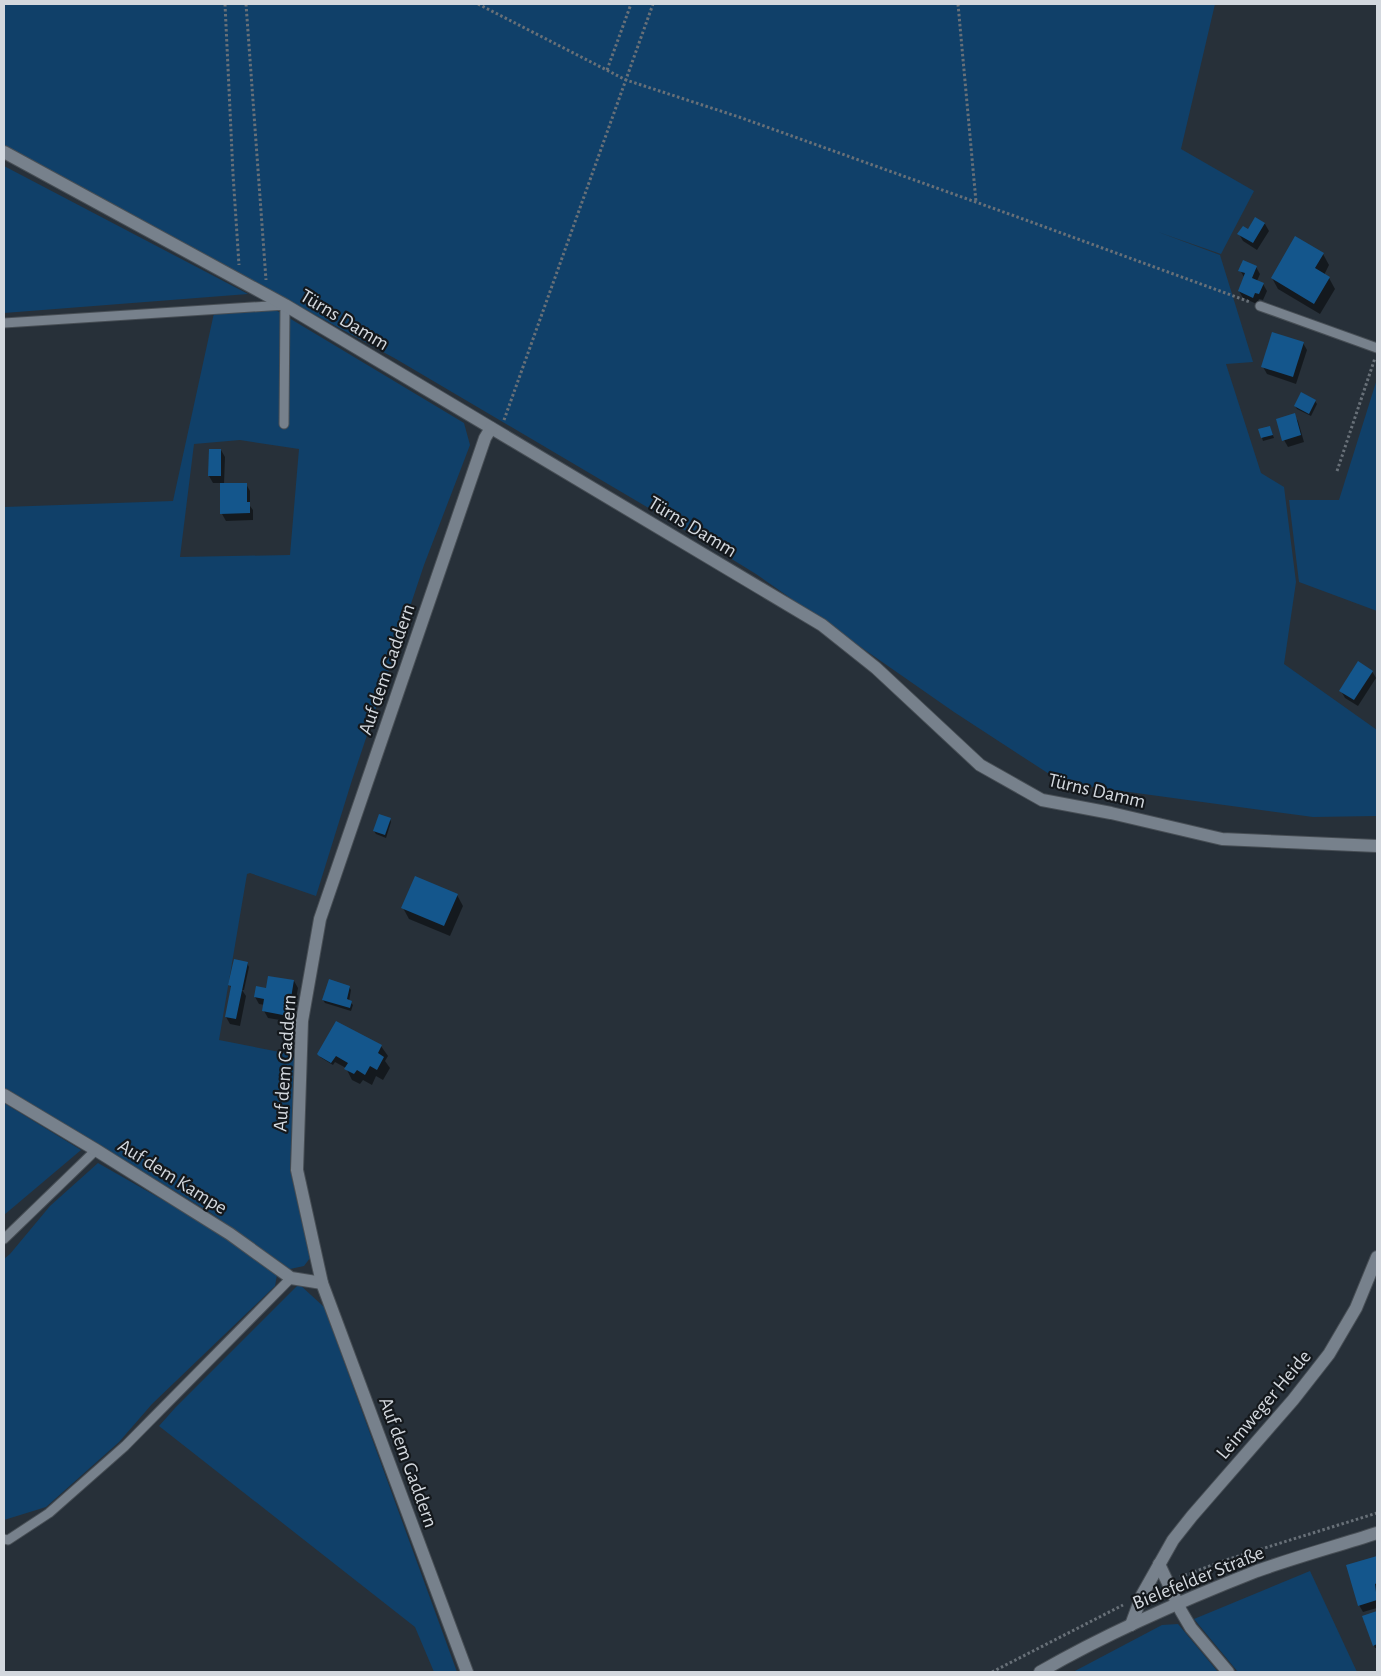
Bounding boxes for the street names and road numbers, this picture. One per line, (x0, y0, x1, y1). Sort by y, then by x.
street label: Türns Damm (297, 286, 392, 354)
street label: Türns Damm (645, 493, 740, 561)
street label: Auf dem Gaddern (355, 601, 419, 737)
street label: Türns Damm (1046, 770, 1148, 812)
street label: Auf dem Gaddern (270, 994, 300, 1132)
street label: Auf dem Kampe (114, 1135, 231, 1218)
street label: Leimweger Heide (1213, 1346, 1315, 1463)
street label: Auf dem Gaddern (375, 1394, 441, 1530)
street label: Bielefelder Straße (1130, 1542, 1267, 1613)

